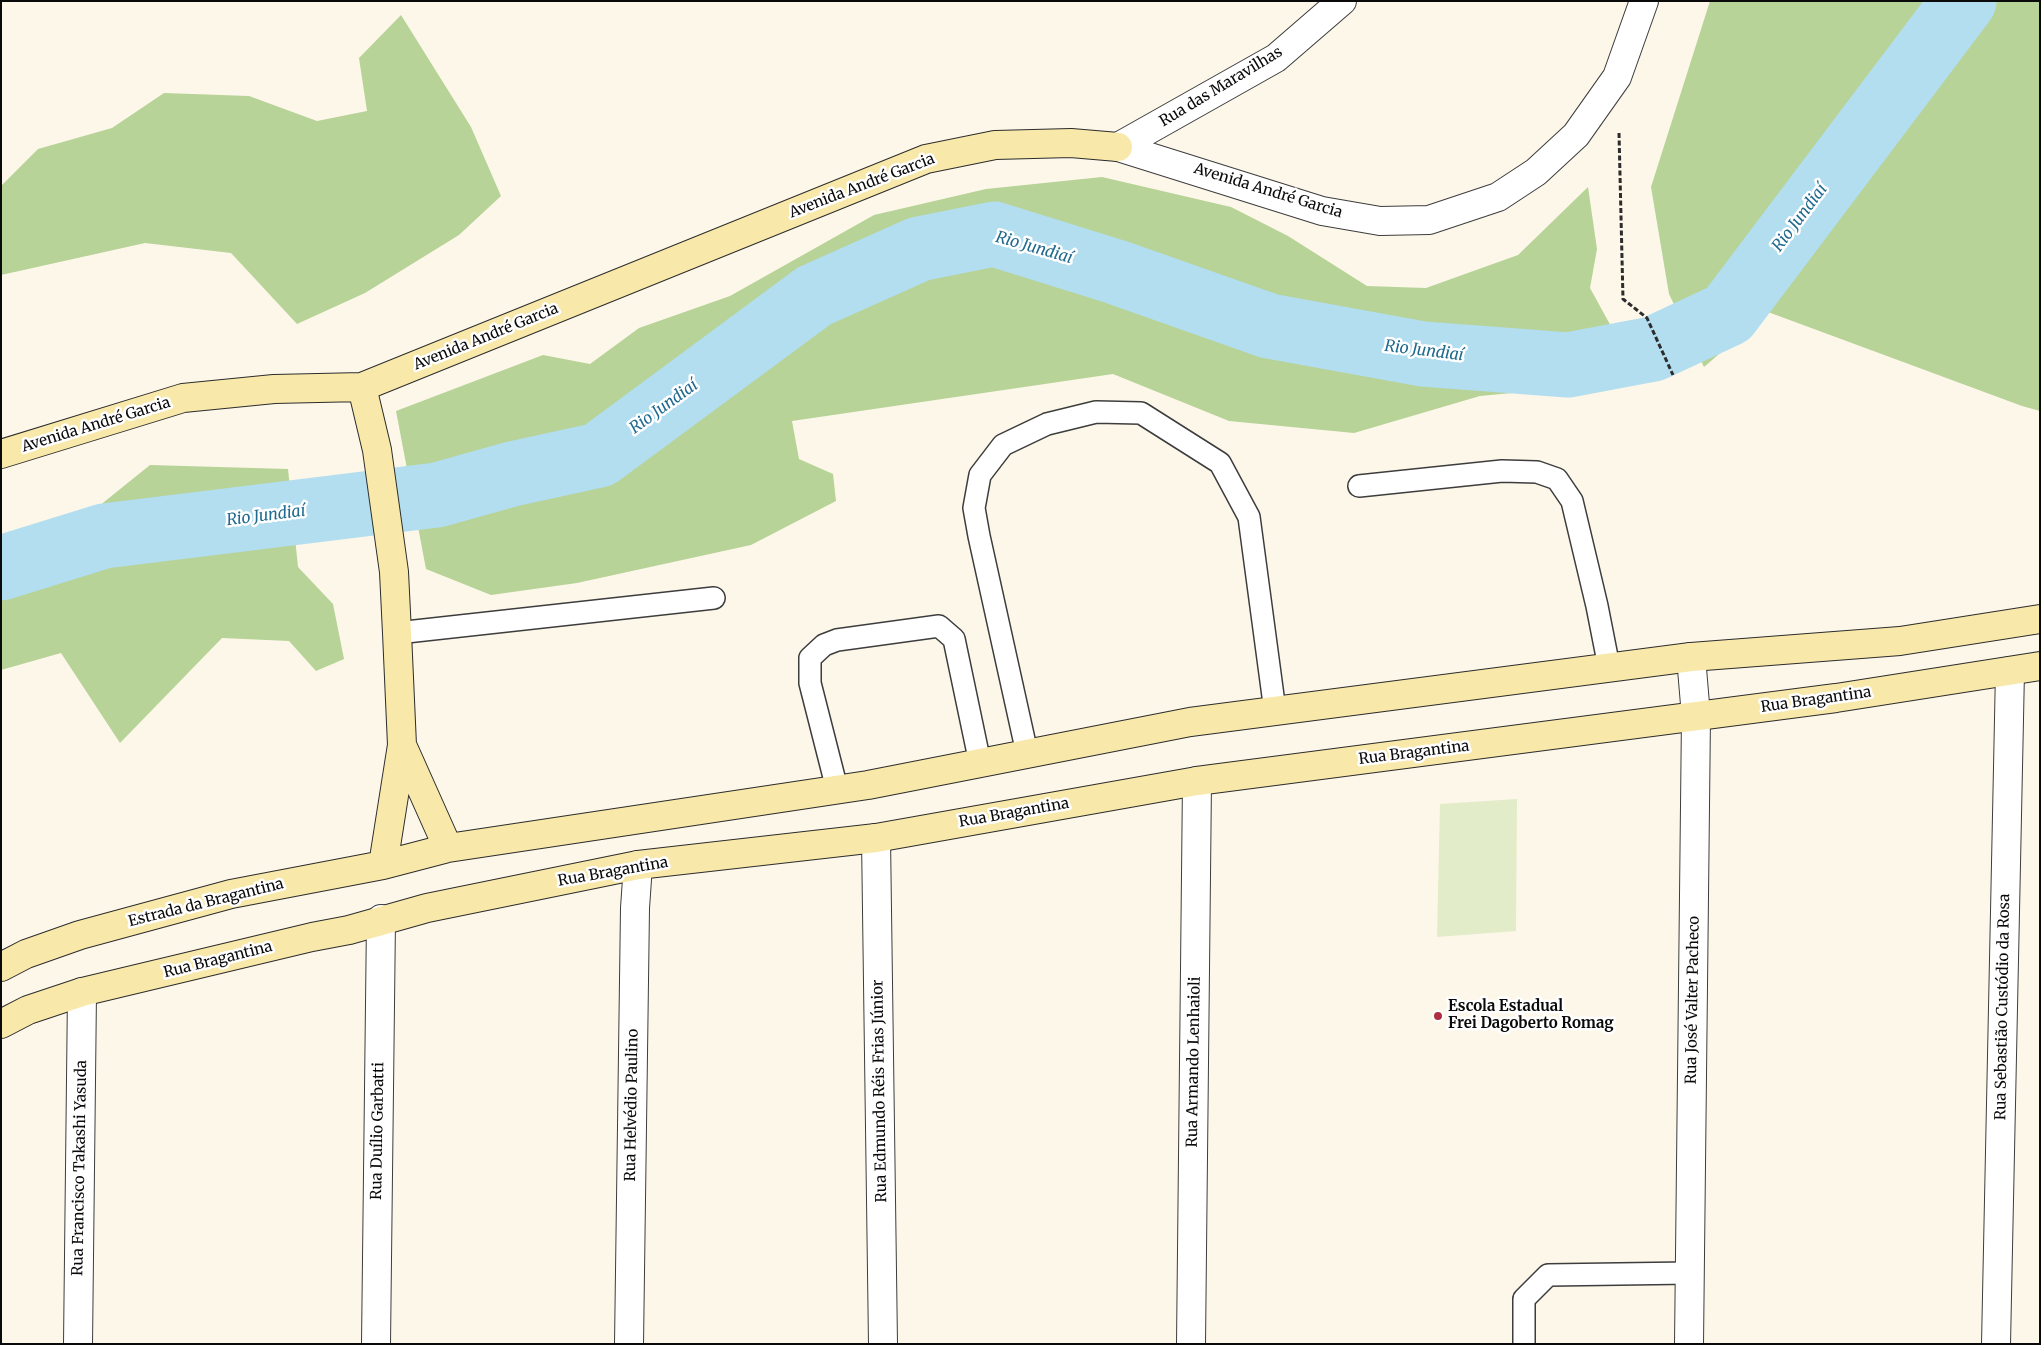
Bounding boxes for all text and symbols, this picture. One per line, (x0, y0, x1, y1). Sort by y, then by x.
street label: Rua das Maravilhas (1156, 43, 1286, 131)
street label: Avenida André Garcia (787, 150, 937, 222)
street label: Avenida André Garcia (1192, 160, 1344, 222)
water label: Rio Jundiaí (1768, 181, 1832, 255)
water label: Rio Jundiaí (993, 228, 1075, 268)
street label: Avenida André Garcia (411, 300, 561, 374)
water label: Rio Jundiaí (1383, 337, 1465, 365)
water label: Rio Jundiaí (626, 376, 702, 438)
street label: Avenida André Garcia (20, 394, 172, 456)
water label: Rio Jundiaí (225, 502, 307, 530)
street label: Rua Bragantina (1760, 683, 1872, 717)
street label: Rua Bragantina (1358, 737, 1470, 769)
street label: Rua Bragantina (958, 794, 1070, 832)
street label: Rua Bragantina (557, 853, 669, 891)
street label: Estrada da Bragantina (126, 875, 286, 931)
street label: Rua Sebastião Custódio da Rosa (1992, 894, 2014, 1120)
street label: Rua José Valter Pacheco (1683, 916, 1703, 1084)
street label: Rua Bragantina (162, 938, 274, 982)
street label: Rua Armando Lenhaioli (1184, 976, 1204, 1148)
street label: Rua Edmundo Réis Frias Júnior (869, 979, 891, 1203)
place label: Escola Estadual Frei Dagoberto Romag (1448, 998, 1614, 1033)
marker: Escola Estadual Frei Dagoberto Romag (1432, 1010, 1444, 1022)
street label: Rua Helvédio Paulino (622, 1029, 642, 1181)
street label: Rua Francisco Takashi Yasuda (69, 1060, 91, 1276)
street label: Rua Duílio Garbatti (368, 1062, 388, 1200)

